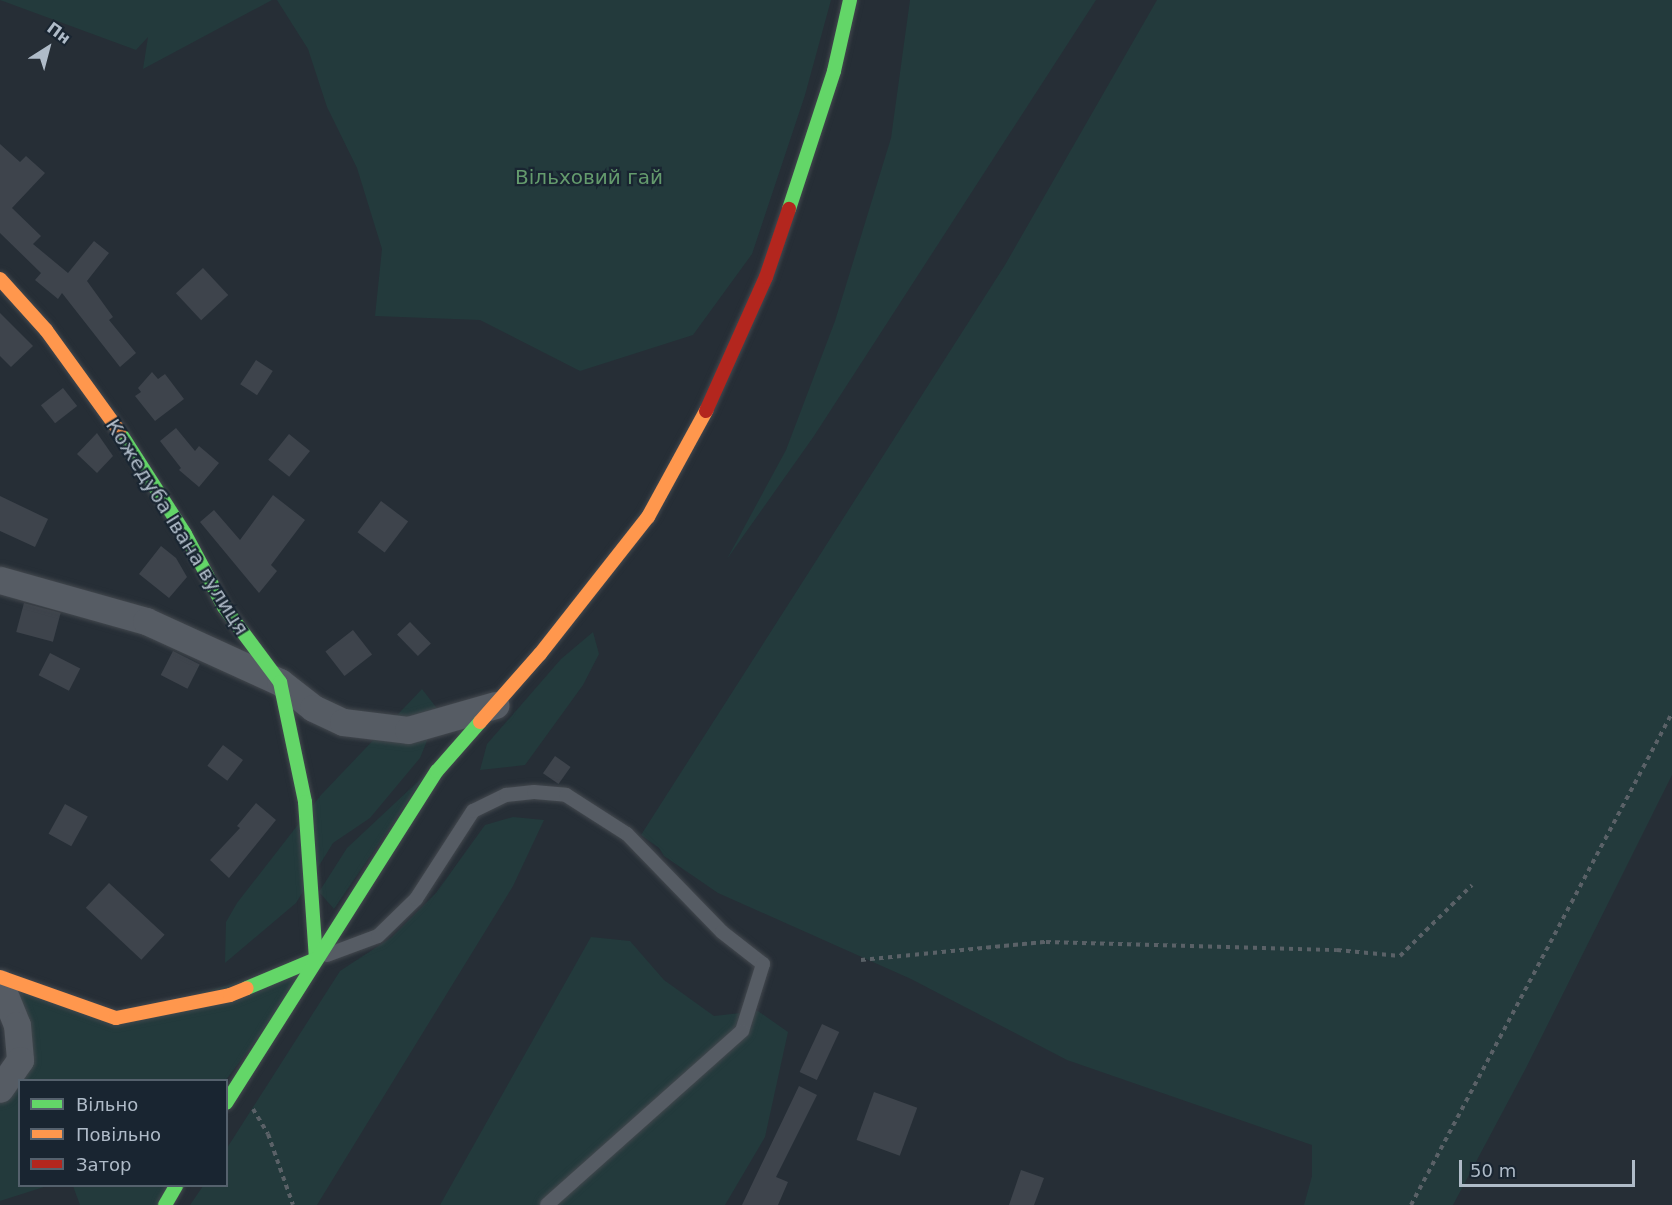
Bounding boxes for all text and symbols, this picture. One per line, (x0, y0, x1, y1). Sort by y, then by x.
north arrow (18, 18, 78, 78)
text: Пн (43, 18, 74, 48)
park label: Вільховий гай (515, 165, 663, 189)
street label: Кожедуба Івана вулиця (101, 415, 253, 639)
legend (18, 1079, 228, 1187)
text: Вільно (76, 1094, 138, 1115)
text: Повільно (76, 1124, 161, 1145)
scale bar (1462, 1148, 1638, 1186)
text: Затор (76, 1154, 132, 1175)
text: 50 m (1470, 1160, 1516, 1181)

